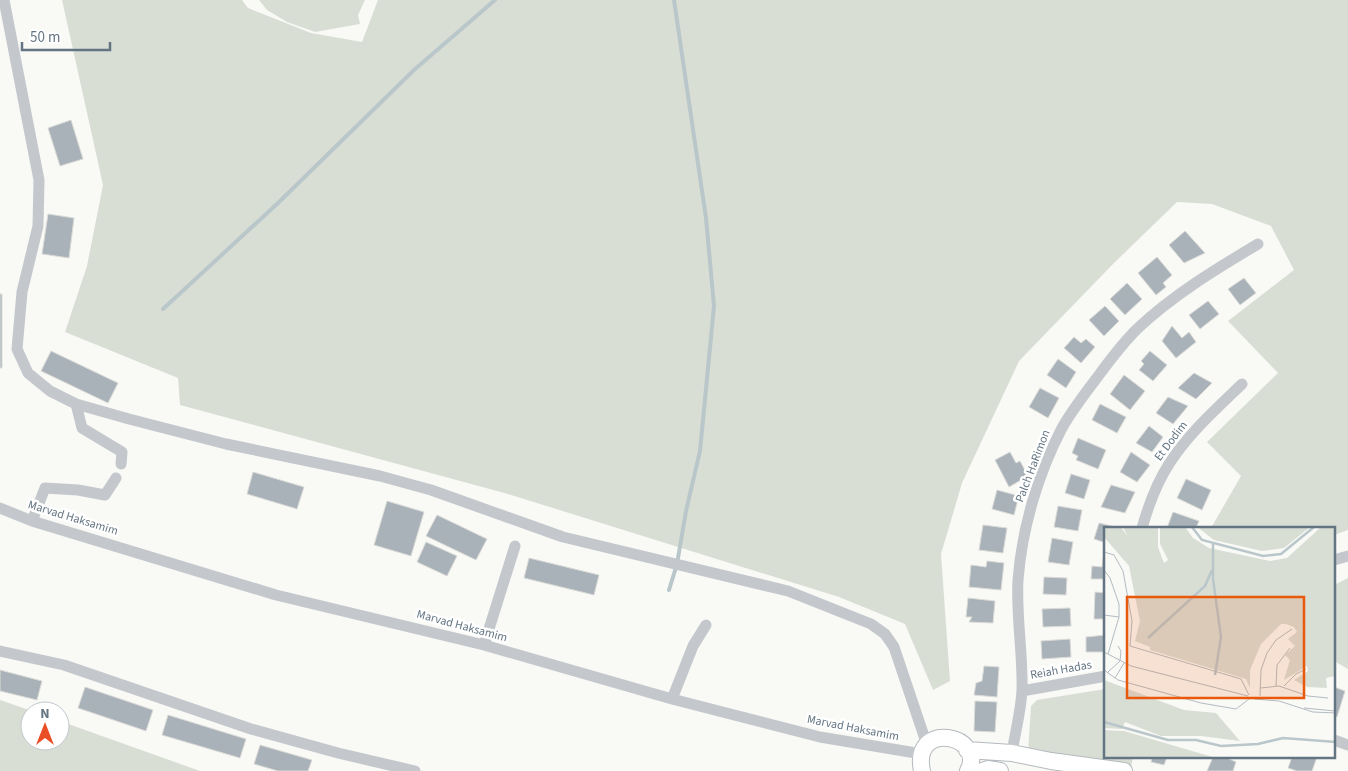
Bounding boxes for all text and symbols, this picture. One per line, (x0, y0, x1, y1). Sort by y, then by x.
scale bar (22, 20, 110, 52)
text: 50 m (30, 27, 60, 48)
street label: Et Dodim (1150, 418, 1192, 464)
street label: Palch HaRimon (1011, 427, 1055, 505)
street label: Marvad Haksamim (26, 496, 120, 540)
inset map (1104, 527, 1336, 758)
street label: Marvad Haksamim (415, 606, 509, 646)
street label: Reiah Hadas (1029, 656, 1093, 684)
north arrow (20, 701, 70, 751)
text: N (40, 704, 50, 724)
street label: Marvad Haksamim (806, 711, 901, 745)

